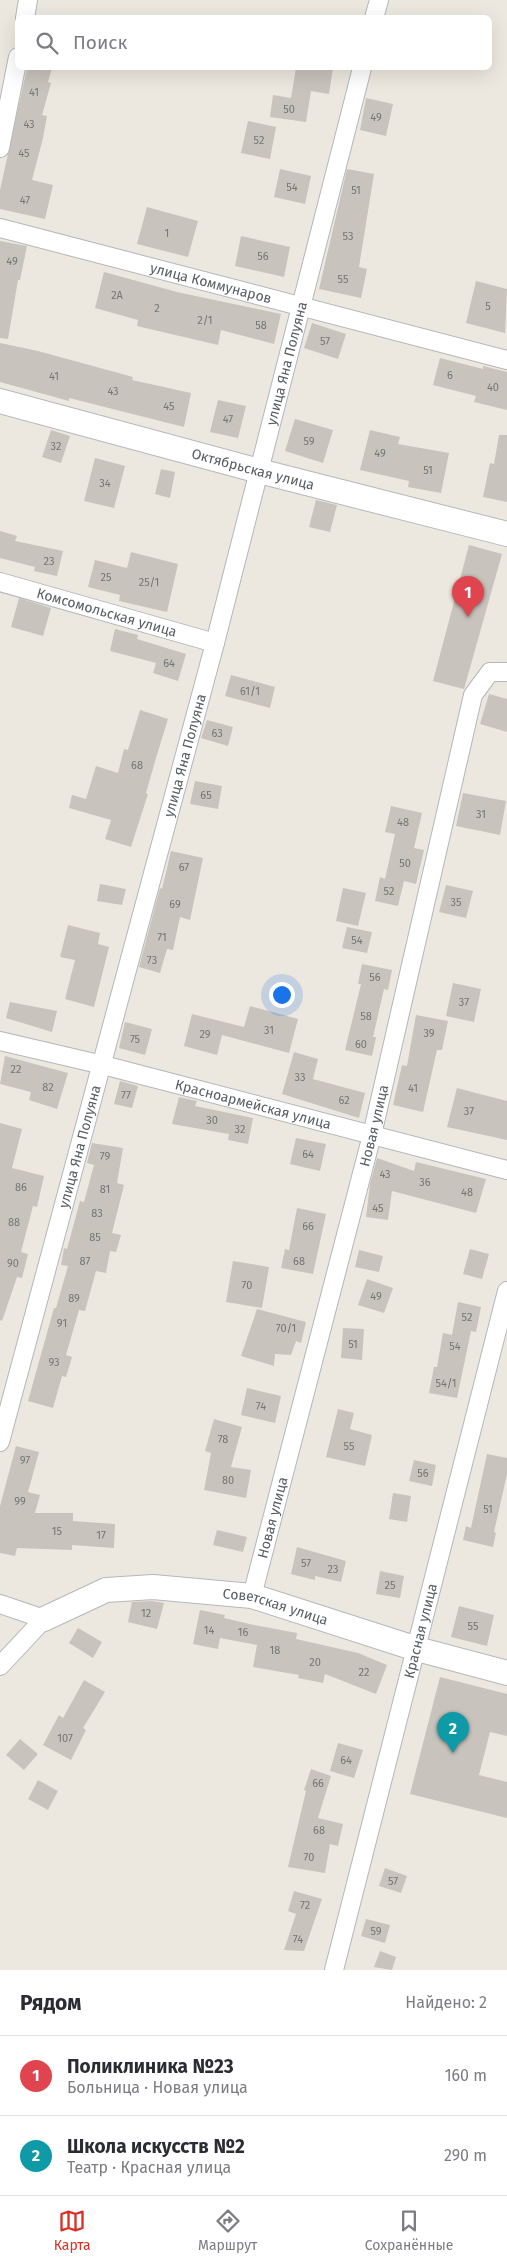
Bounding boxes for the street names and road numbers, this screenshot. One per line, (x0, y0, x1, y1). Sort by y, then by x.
street label: улица Коммунаров (148, 259, 274, 307)
street label: улица Яна Полуяна (263, 300, 310, 427)
street label: Октябрьская улица (190, 445, 316, 493)
street label: Комсомольская улица (35, 584, 179, 640)
street label: улица Яна Полуяна (160, 692, 209, 819)
street label: Красноармейская улица (173, 1076, 333, 1132)
street label: улица Яна Полуяна (55, 1083, 104, 1210)
street label: Новая улица (356, 1083, 392, 1168)
street label: Новая улица (254, 1475, 291, 1560)
street label: Красная улица (400, 1582, 441, 1680)
street label: Советская улица (222, 1585, 330, 1628)

